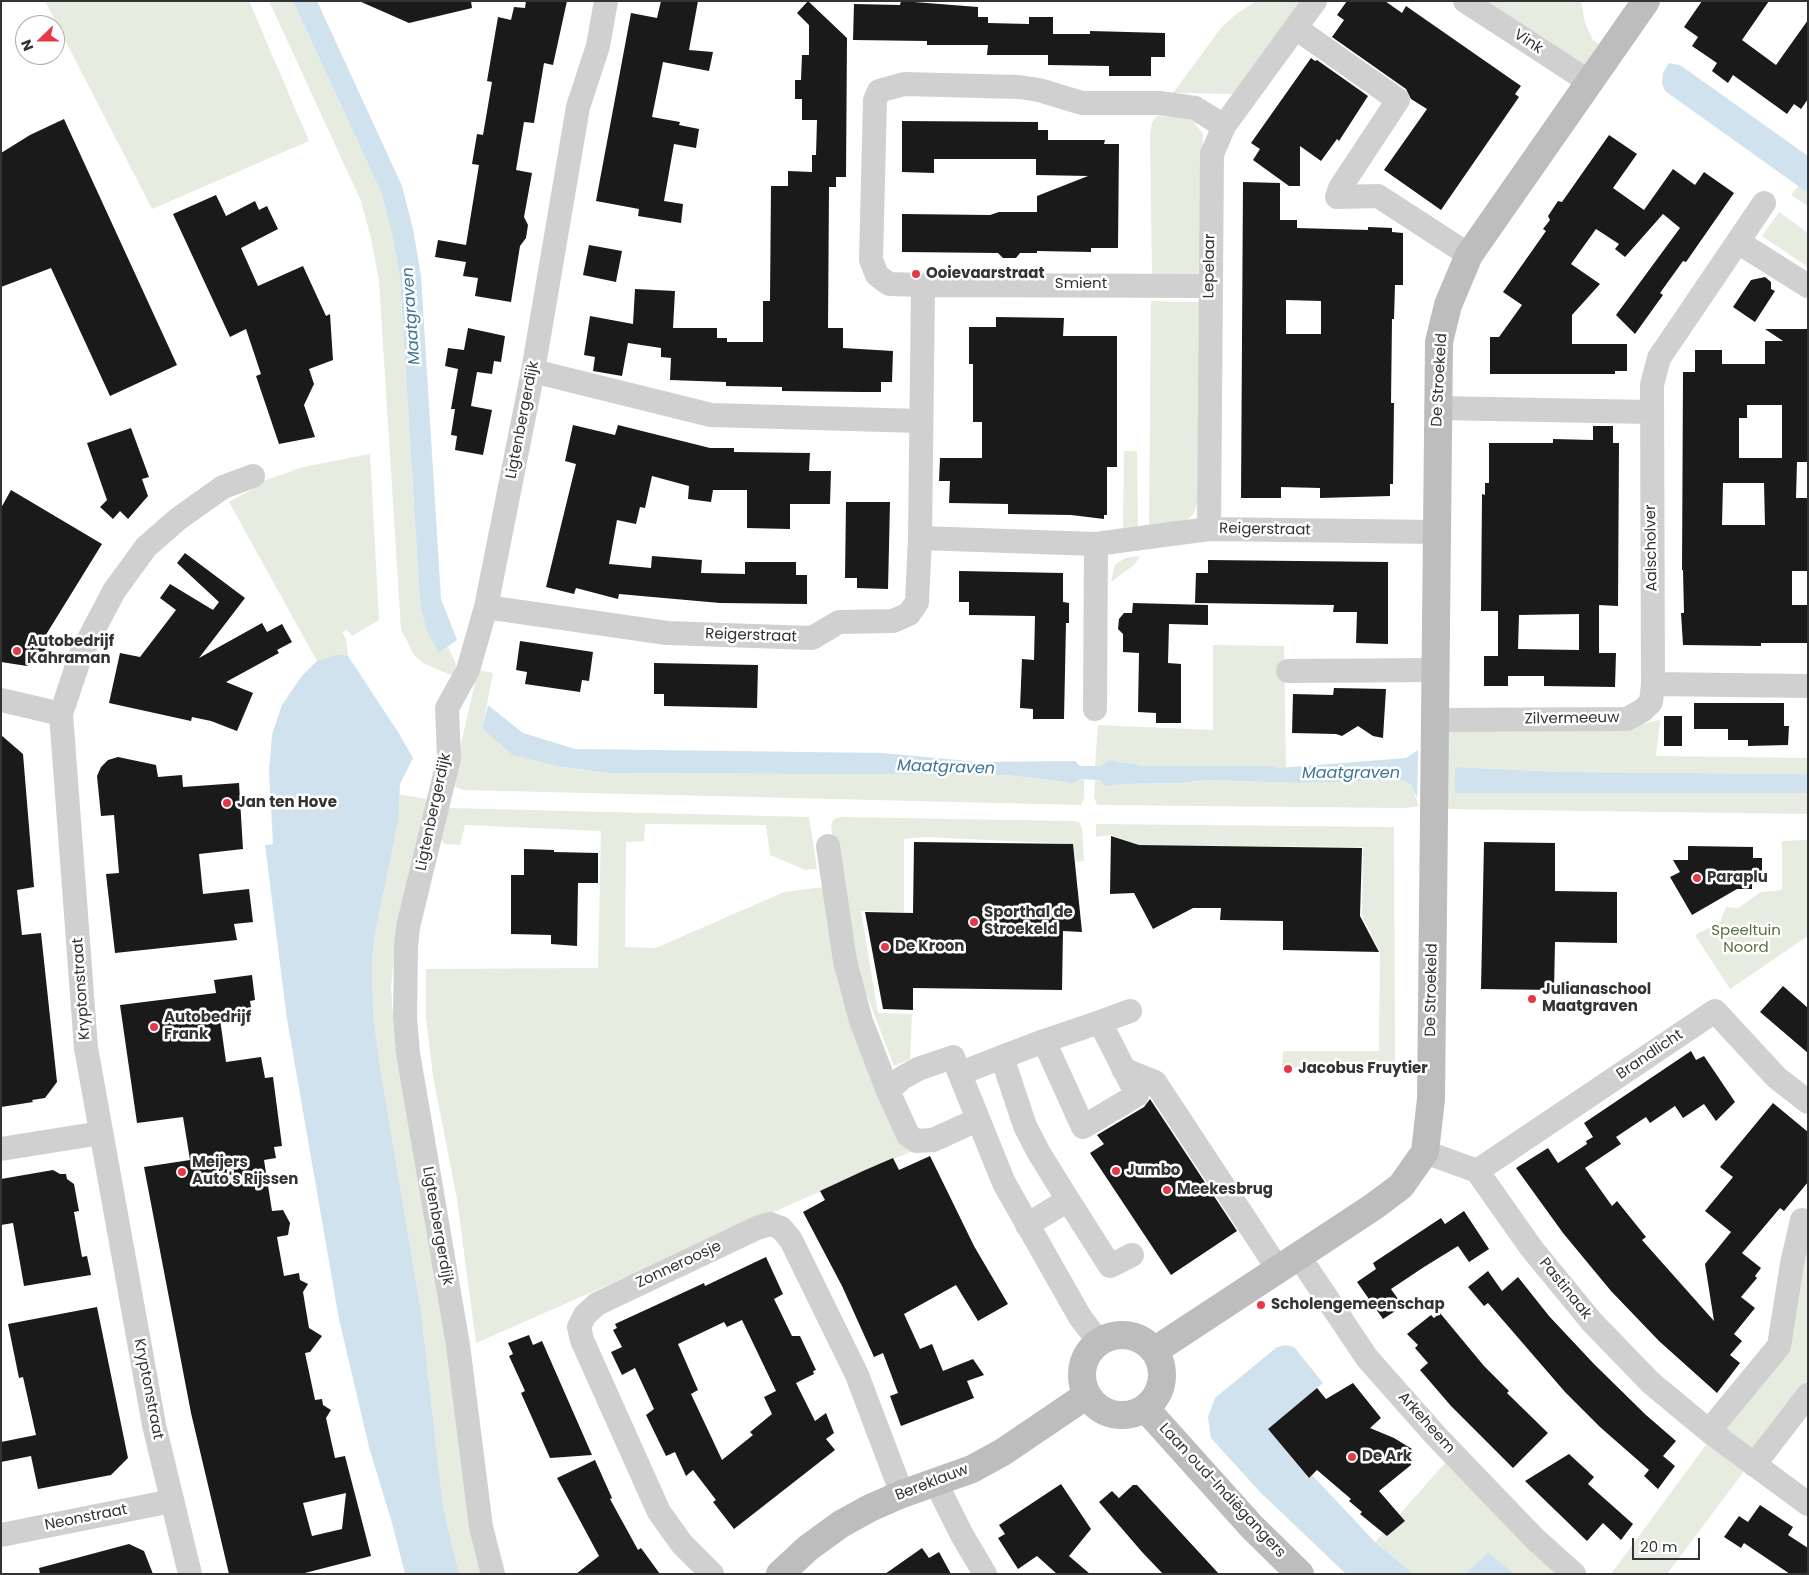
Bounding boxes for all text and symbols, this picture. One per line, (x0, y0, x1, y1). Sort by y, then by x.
north arrow (15, 15, 65, 65)
street label: Vink (1510, 26, 1546, 58)
text: N (16, 37, 38, 54)
street label: Lepelaar (1200, 233, 1220, 299)
place label: Ooievaarstraat (926, 265, 1045, 283)
water label: Maatgraven (399, 266, 425, 366)
marker: Ooievaarstraat (910, 268, 922, 280)
street label: Smient (1055, 275, 1107, 293)
street label: De Stroekeld (1429, 333, 1451, 427)
street label: Ligtenbergerdijk (503, 359, 543, 481)
street label: Aalscholver (1642, 504, 1662, 592)
street label: Reigerstraat (1219, 520, 1311, 540)
street label: Reigerstraat (705, 625, 797, 647)
place label: Autobedrijf Kahraman (27, 633, 114, 668)
marker: Autobedrijf Kahraman (11, 645, 23, 657)
street label: Zilvermeeuw (1524, 709, 1620, 729)
street label: Ligtenbergerdijk (413, 751, 455, 873)
water label: Maatgraven (897, 757, 995, 779)
water label: Maatgraven (1302, 764, 1400, 784)
place label: Jan ten Hove (237, 794, 337, 812)
marker: Jan ten Hove (221, 797, 233, 809)
place label: Paraplu (1707, 869, 1768, 887)
marker: Paraplu (1691, 872, 1703, 884)
place label: Sporthal de Stroekeld (984, 904, 1073, 939)
marker: Sporthal de Stroekeld (968, 916, 980, 928)
park label: Speeltuin Noord (1711, 922, 1781, 957)
street label: Kryptonstraat (69, 937, 95, 1041)
place label: De Kroon (895, 938, 964, 956)
marker: De Kroon (879, 941, 891, 953)
street label: De Stroekeld (1422, 943, 1442, 1037)
place label: Julianaschool Maatgraven (1542, 981, 1651, 1016)
marker: Julianaschool Maatgraven (1526, 993, 1538, 1005)
place label: Autobedrijf Frank (164, 1009, 251, 1044)
marker: Autobedrijf Frank (148, 1021, 160, 1033)
street label: Brandlicht (1613, 1026, 1687, 1084)
place label: Jacobus Fruytier (1298, 1060, 1428, 1078)
marker: Jacobus Fruytier (1282, 1063, 1294, 1075)
place label: Meijers Auto's Rijssen (192, 1154, 298, 1189)
place label: Jumbo (1126, 1162, 1180, 1180)
street label: Ligtenbergerdijk (418, 1165, 456, 1287)
marker: Jumbo (1110, 1165, 1122, 1177)
marker: Meijers Auto's Rijssen (176, 1166, 188, 1178)
place label: Meekesbrug (1177, 1181, 1273, 1199)
marker: Meekesbrug (1161, 1184, 1173, 1196)
street label: Zonneroosje (634, 1237, 724, 1293)
street label: Pastinaak (1535, 1255, 1595, 1323)
place label: Scholengemeenschap (1271, 1296, 1445, 1314)
marker: Scholengemeenschap (1255, 1299, 1267, 1311)
street label: Kryptonstraat (129, 1337, 167, 1441)
street label: Arkeheem (1394, 1389, 1458, 1457)
street label: Laan oud-Indiëgangers (1155, 1420, 1289, 1562)
place label: De Ark (1362, 1448, 1412, 1466)
marker: De Ark (1346, 1451, 1358, 1463)
street label: Bereklauw (893, 1461, 971, 1505)
street label: Neonstraat (43, 1501, 129, 1535)
scale bar (1634, 1528, 1702, 1560)
text: 20 m (1640, 1536, 1678, 1557)

